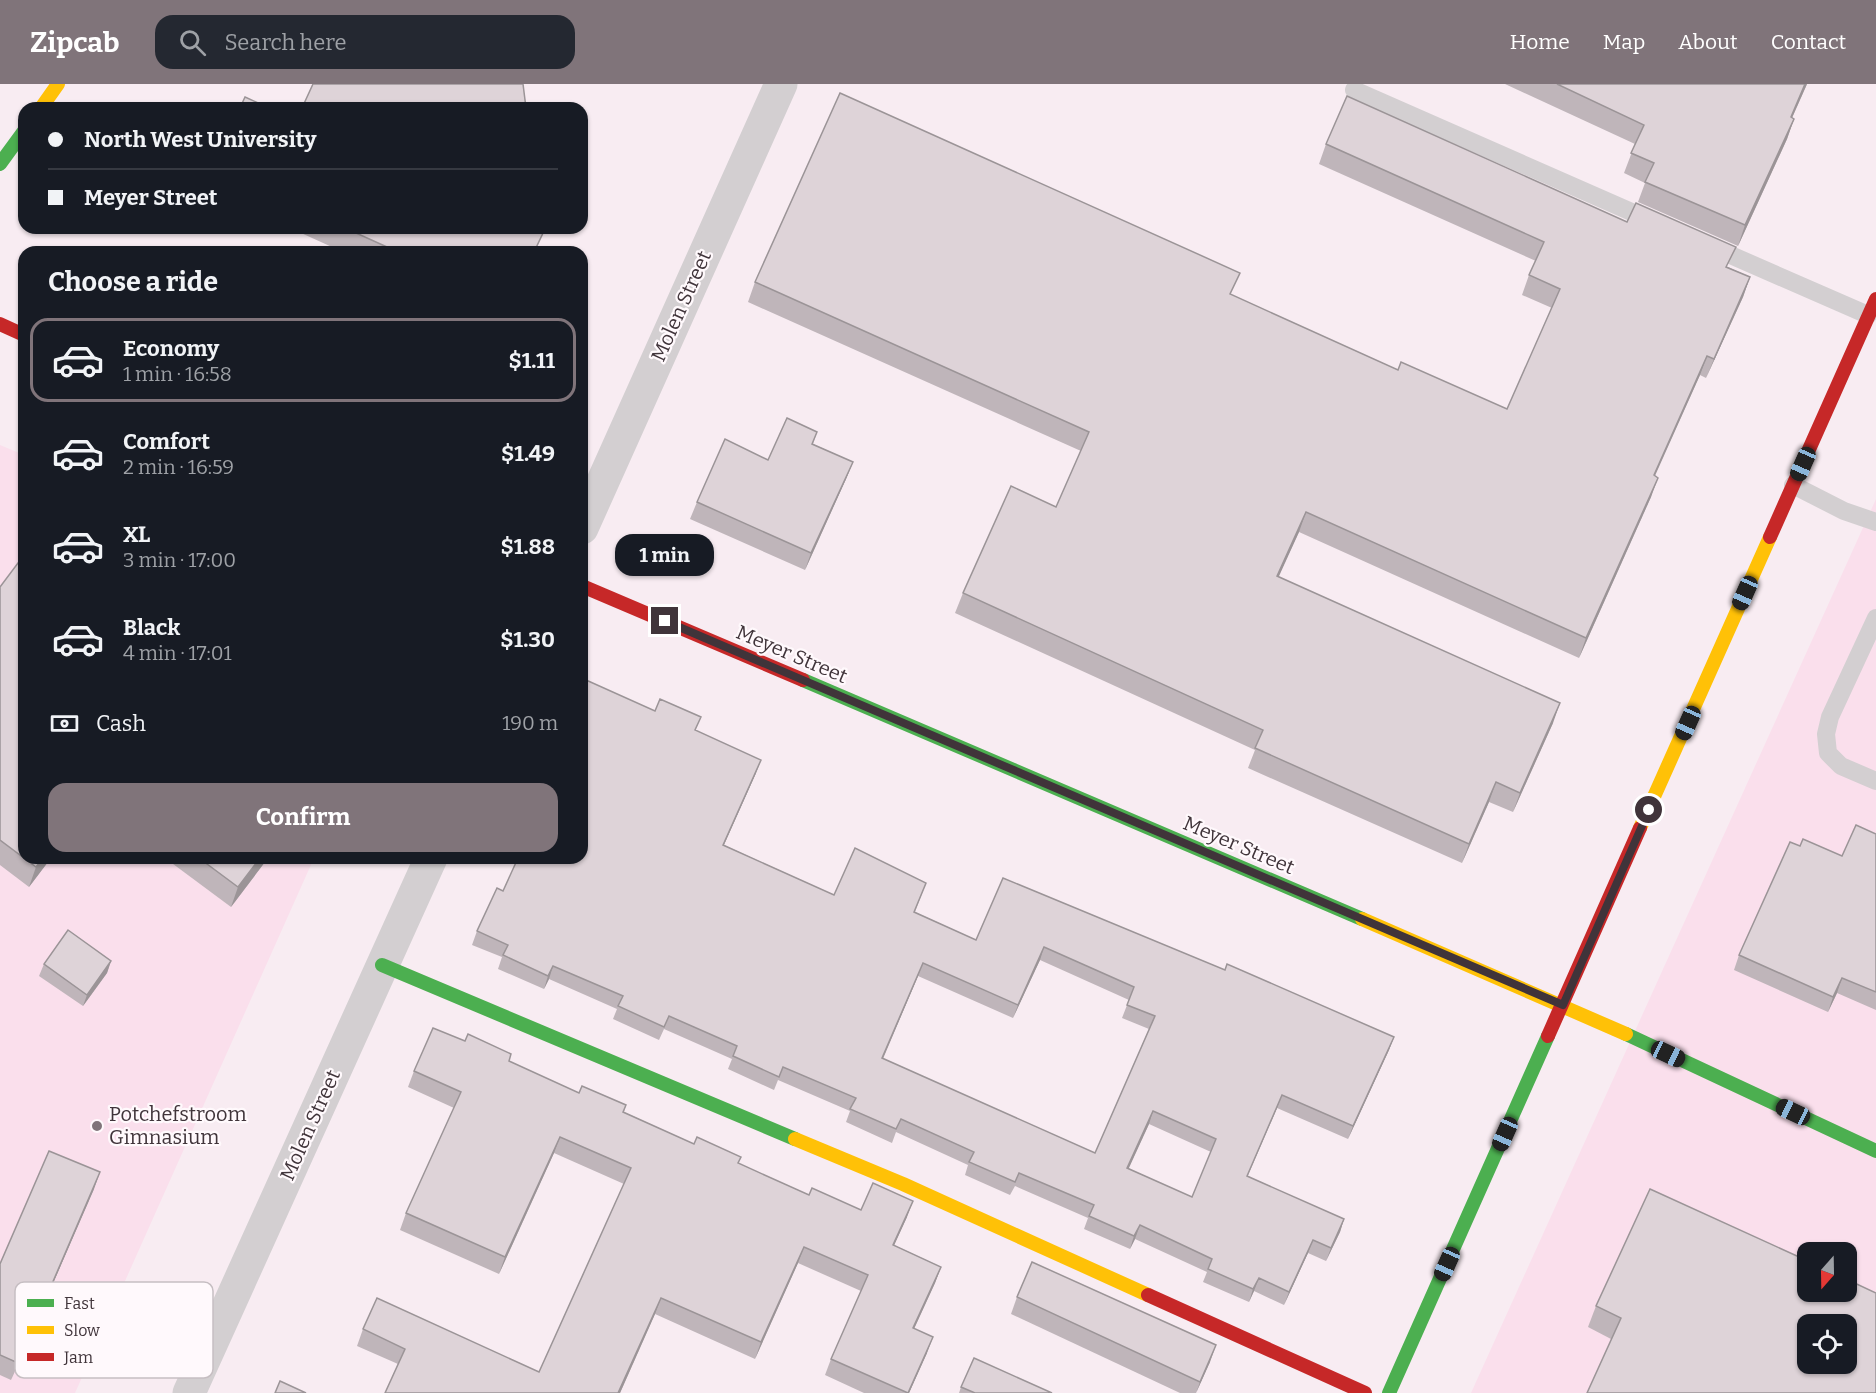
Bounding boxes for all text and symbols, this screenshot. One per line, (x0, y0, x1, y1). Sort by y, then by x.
search box (155, 15, 575, 69)
text: Zipcab (30, 26, 119, 59)
icon: search (176, 26, 209, 59)
text: Search here (224, 29, 347, 56)
text: Home (1510, 29, 1570, 55)
text: Map (1603, 29, 1645, 55)
text: About (1678, 29, 1738, 55)
text: Contact (1771, 29, 1846, 55)
text: North West University (84, 126, 317, 153)
text: Meyer Street (84, 184, 218, 211)
street label: Molen Street (646, 247, 716, 365)
text: Choose a ride (48, 266, 218, 298)
icon: car (51, 333, 105, 387)
text: Economy (123, 335, 219, 362)
text: $1.11 (508, 347, 555, 374)
text: 1 min · 16:58 (123, 362, 232, 386)
icon: car (51, 426, 105, 480)
text: Comfort (123, 428, 210, 455)
text: $1.49 (501, 440, 555, 467)
car (1787, 444, 1819, 484)
text: 2 min · 16:59 (123, 455, 234, 479)
icon: car (51, 519, 105, 573)
text: XL (123, 521, 150, 548)
text: $1.88 (500, 533, 555, 560)
callout: 1 min (616, 534, 714, 576)
text: 1 min (639, 543, 690, 567)
text: 3 min · 17:00 (123, 548, 236, 572)
car (1729, 573, 1761, 613)
route end (651, 607, 678, 634)
icon: car (51, 612, 105, 666)
text: Black (123, 614, 180, 641)
street label: Meyer Street (733, 620, 851, 688)
text: $1.30 (500, 626, 555, 653)
text: 4 min · 17:01 (123, 641, 232, 665)
car (1672, 703, 1704, 743)
icon: cash (48, 707, 81, 740)
text: Cash (96, 710, 146, 737)
text: 190 m (502, 711, 558, 735)
button: Confirm (48, 783, 558, 852)
route start (1635, 796, 1662, 823)
street label: Meyer Street (1180, 811, 1298, 879)
car (1648, 1038, 1688, 1070)
street label: Molen Street (275, 1066, 345, 1184)
car (1773, 1096, 1813, 1128)
place label: Potchefstroom Gimnasium (109, 1102, 247, 1149)
car (1489, 1114, 1521, 1154)
marker: Potchefstroom Gimnasium (90, 1119, 104, 1133)
north arrow (1797, 1242, 1857, 1302)
map controls (1797, 1242, 1857, 1374)
car (1431, 1244, 1463, 1284)
legend (15, 1282, 213, 1378)
text: Fast (64, 1294, 95, 1313)
button: locate (1797, 1314, 1857, 1374)
text: Slow (64, 1321, 100, 1340)
text: Jam (63, 1348, 93, 1367)

